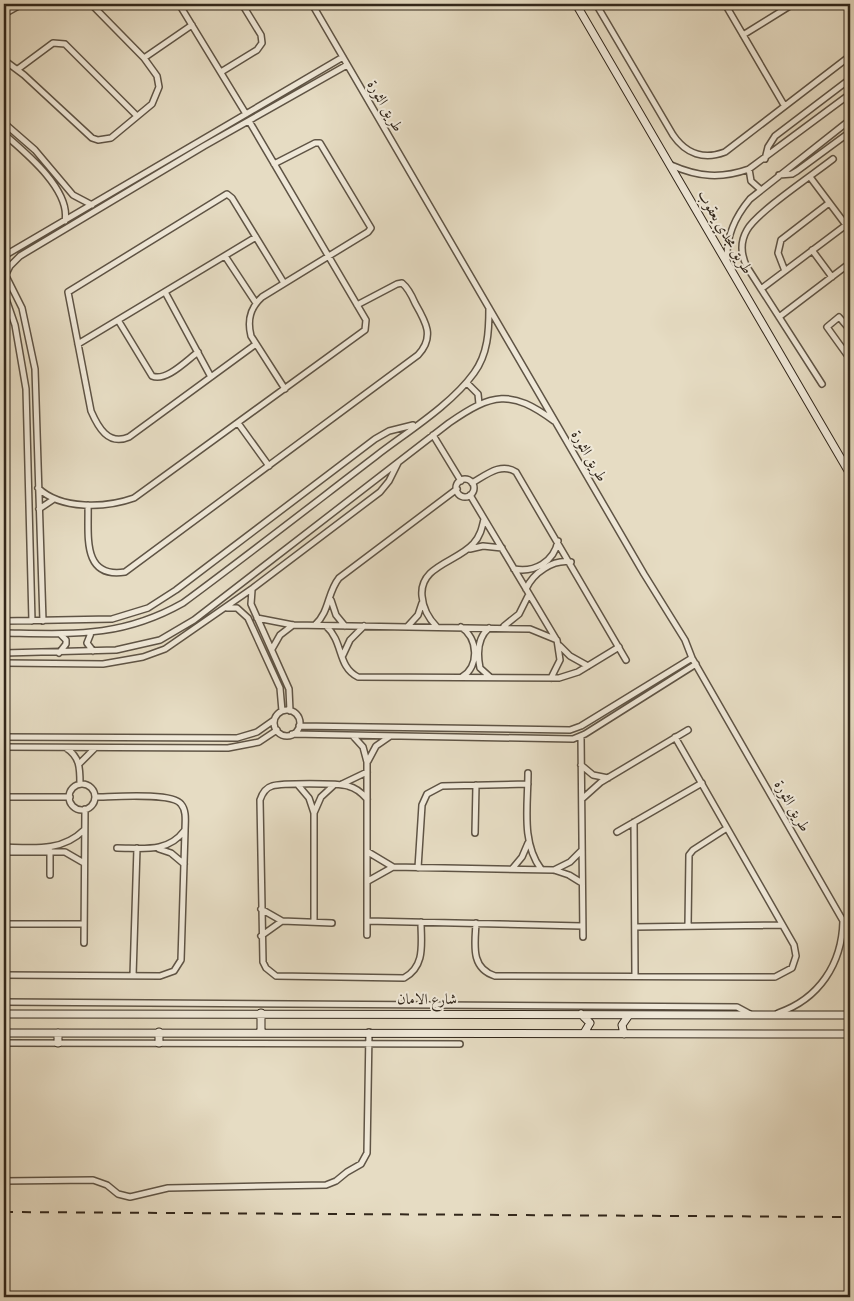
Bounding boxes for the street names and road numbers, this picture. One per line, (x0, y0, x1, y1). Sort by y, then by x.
street label: طريق الثورة (363, 77, 407, 135)
street label: طريق مجدي يعقوب (691, 186, 757, 279)
street label: طريق الثورة (567, 427, 611, 485)
street label: طريق الثورة (770, 777, 814, 835)
street label: شارع الامان (397, 990, 457, 1012)

